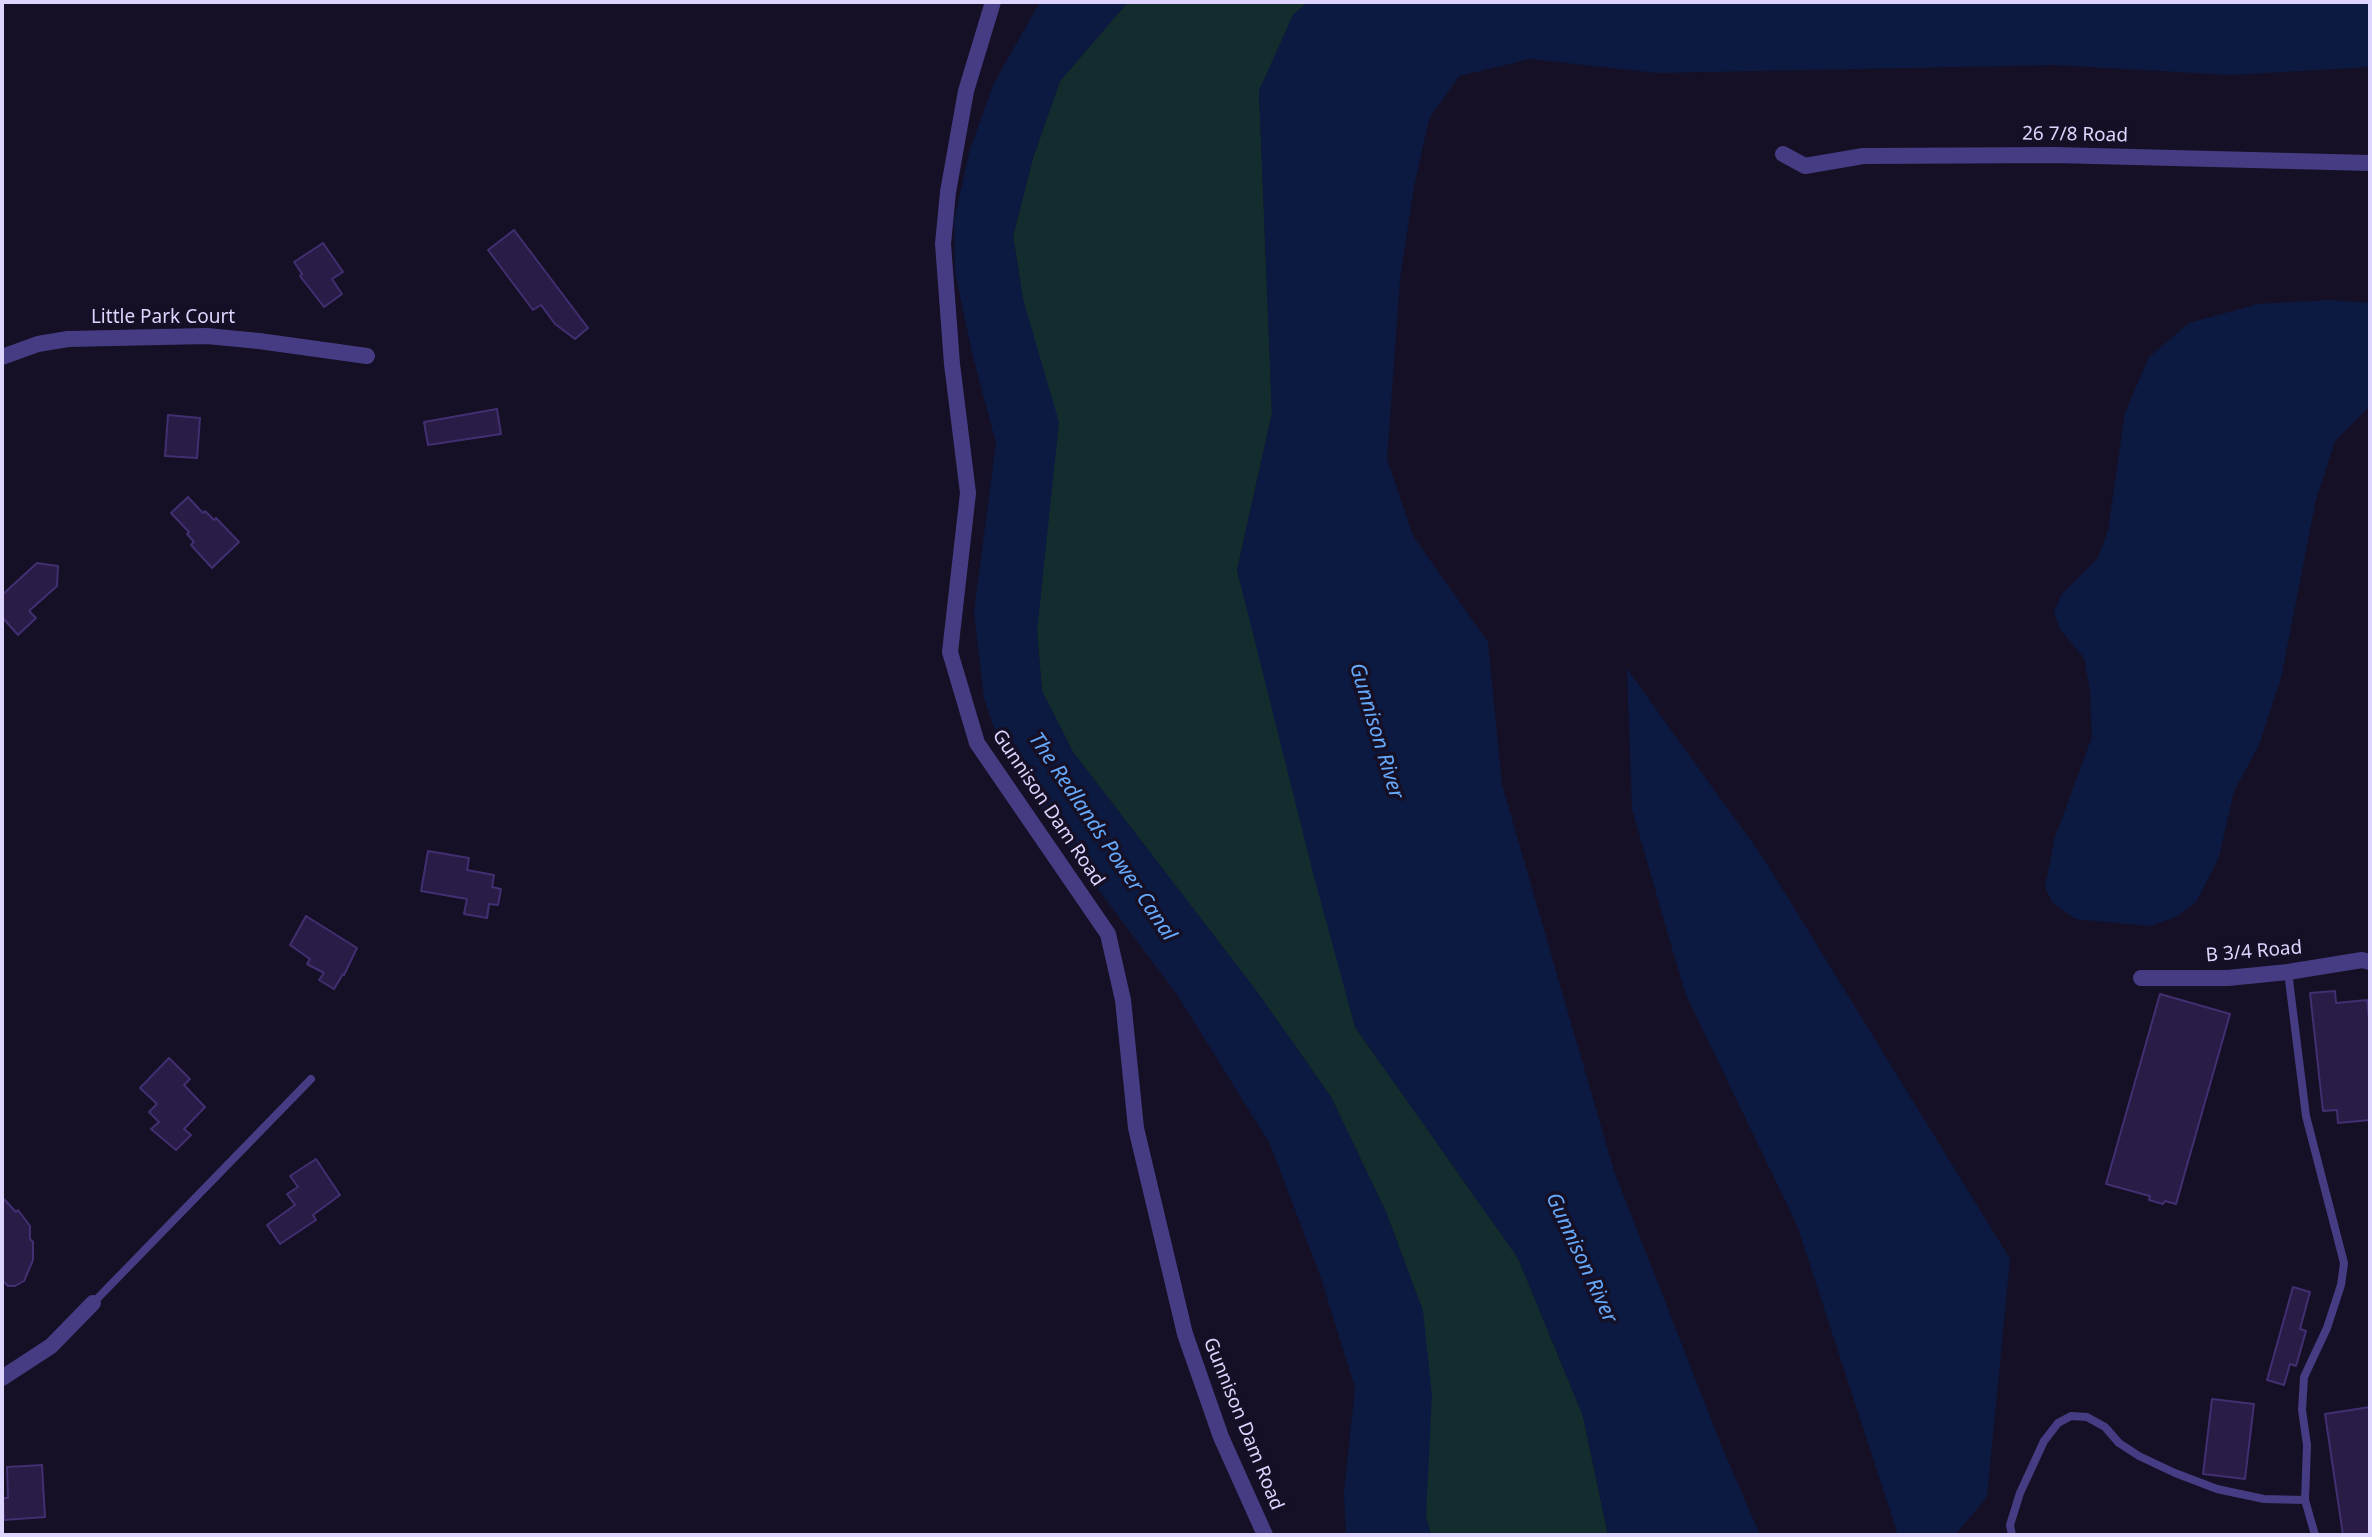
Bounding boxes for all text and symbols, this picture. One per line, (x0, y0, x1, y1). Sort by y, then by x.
street label: 26 7/8 Road (2022, 123, 2128, 147)
street label: Little Park Court (91, 307, 235, 329)
water label: Gunnison River (1343, 660, 1409, 802)
street label: Gunnison Dam Road (987, 725, 1109, 891)
water label: The Redlands Power Canal (1023, 728, 1181, 946)
street label: B 3/4 Road (2205, 936, 2303, 968)
water label: Gunnison River (1540, 1189, 1622, 1327)
street label: Gunnison Dam Road (1198, 1334, 1288, 1514)

